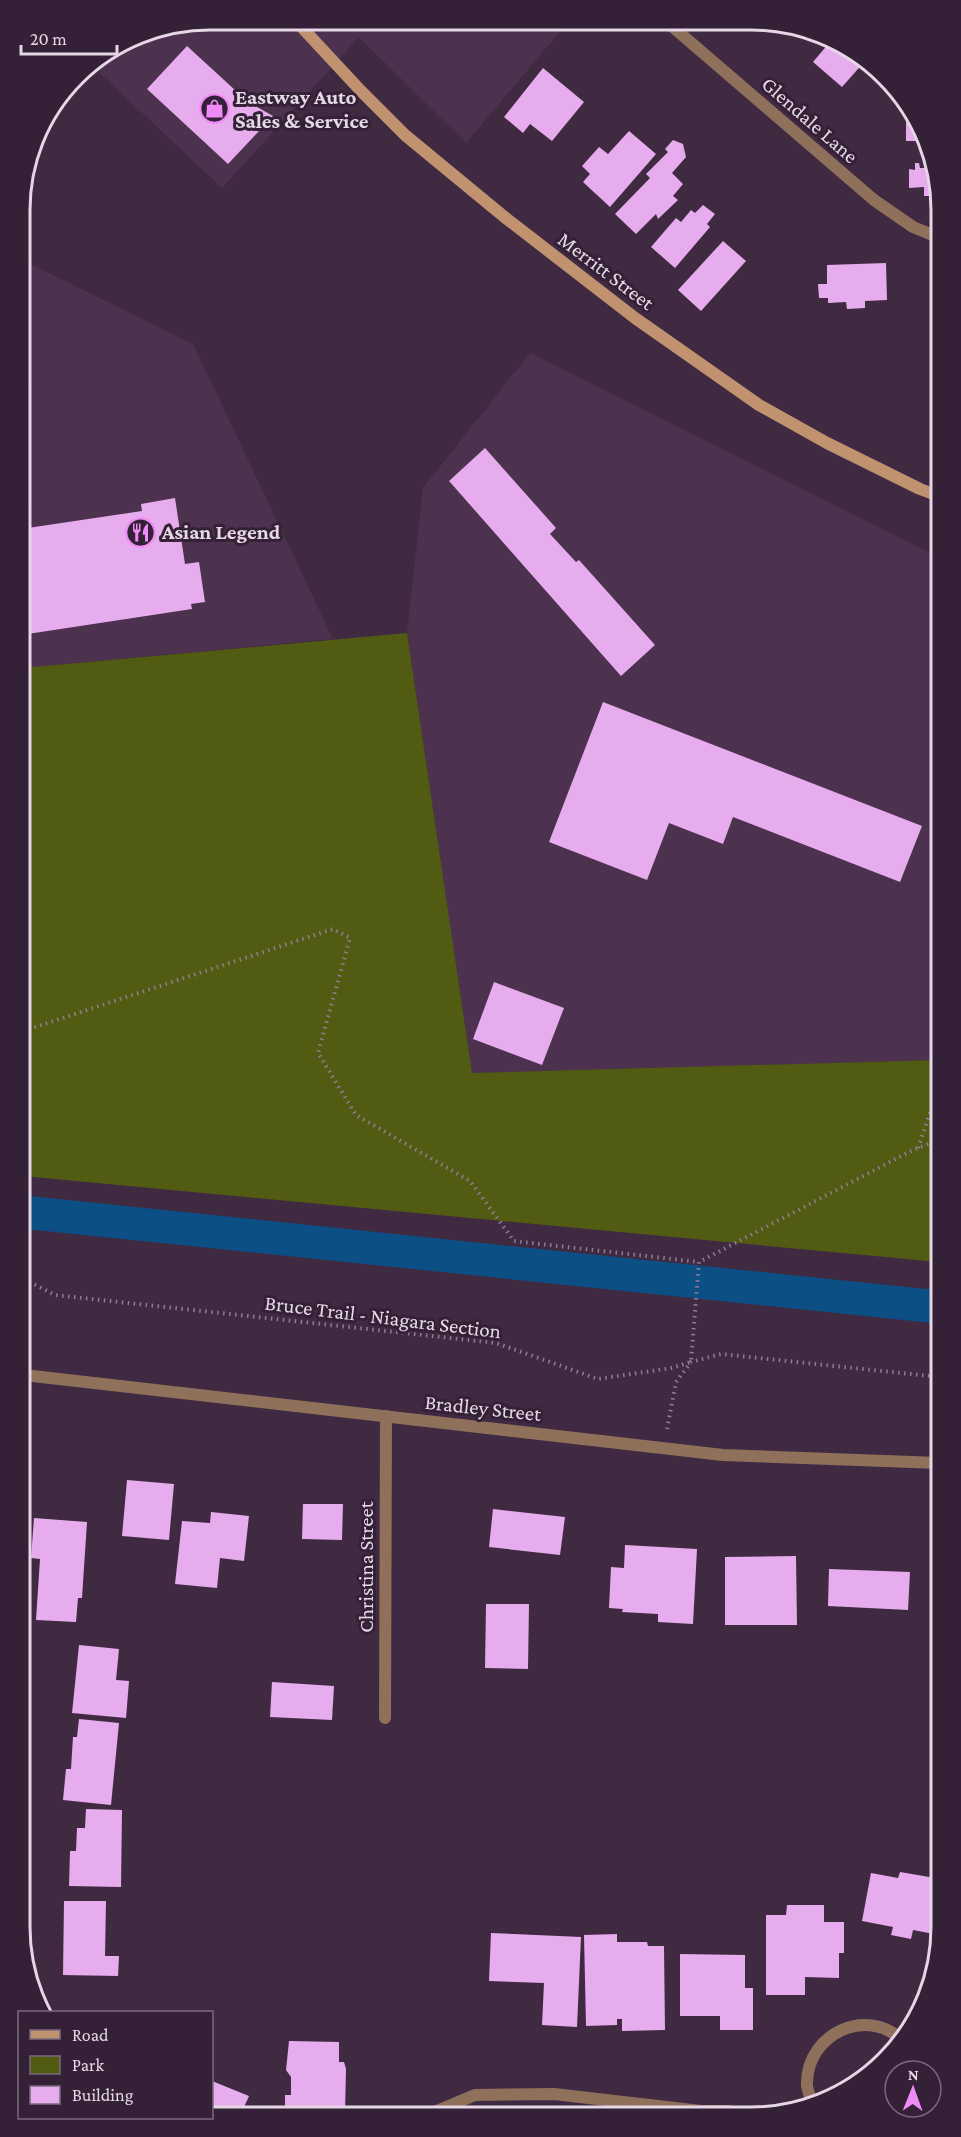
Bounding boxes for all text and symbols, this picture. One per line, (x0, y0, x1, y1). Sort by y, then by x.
scale bar (21, 18, 117, 56)
text: 20 m (30, 29, 67, 49)
street label: Glendale Lane (757, 72, 863, 168)
place label: Eastway Auto Sales & Service (235, 85, 369, 133)
shop icon: Eastway Auto Sales & Service (198, 93, 230, 125)
street label: Merritt Street (553, 227, 660, 316)
restaurant icon: Asian Legend (125, 516, 157, 548)
place label: Asian Legend (161, 520, 281, 544)
street label: Bruce Trail - Niagara Section (263, 1291, 503, 1343)
street label: Bradley Street (424, 1390, 543, 1426)
street label: Christina Street (354, 1500, 378, 1633)
legend (18, 2011, 213, 2119)
text: Road (72, 2025, 109, 2045)
text: Park (72, 2055, 104, 2075)
north arrow (883, 2059, 943, 2119)
text: N (908, 2066, 919, 2083)
text: Building (72, 2085, 134, 2105)

